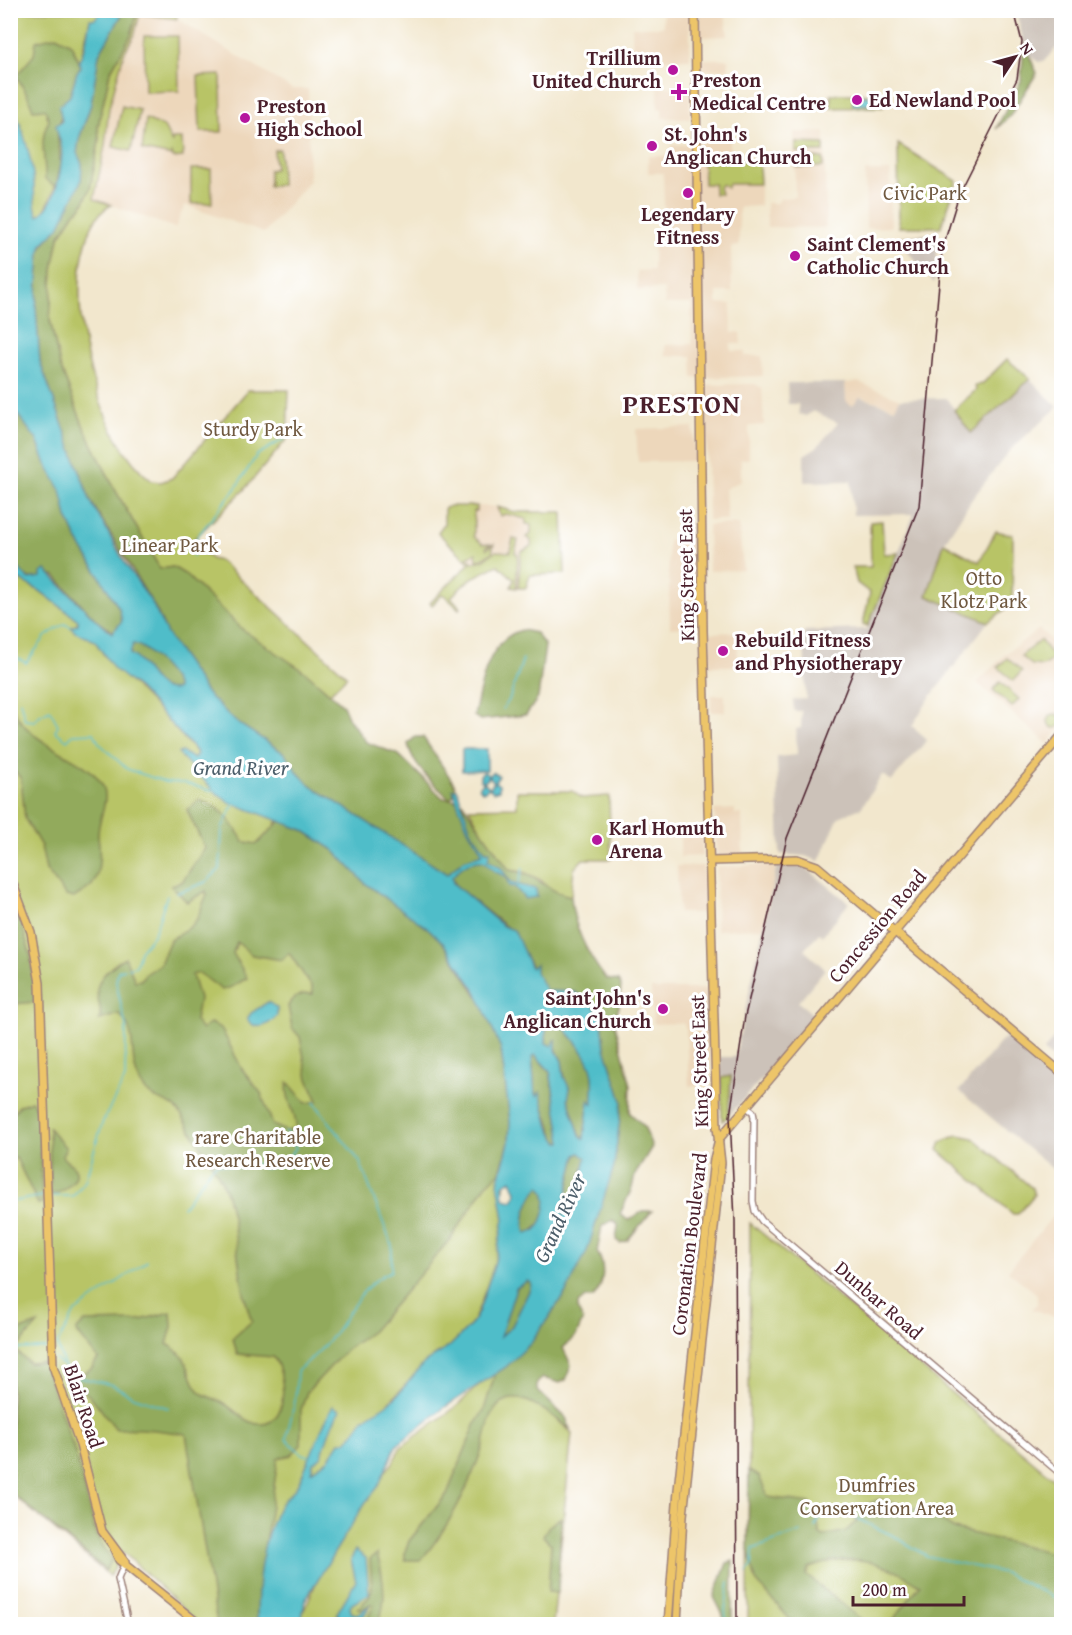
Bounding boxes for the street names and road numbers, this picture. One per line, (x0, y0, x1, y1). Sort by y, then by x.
street label: King Street East (670, 508, 701, 642)
street label: Concession Road (821, 863, 933, 989)
street label: King Street East (682, 994, 715, 1128)
street label: Coronation Boulevard (663, 1151, 714, 1337)
street label: Dunbar Road (829, 1253, 930, 1346)
street label: Blair Road (57, 1360, 112, 1452)

